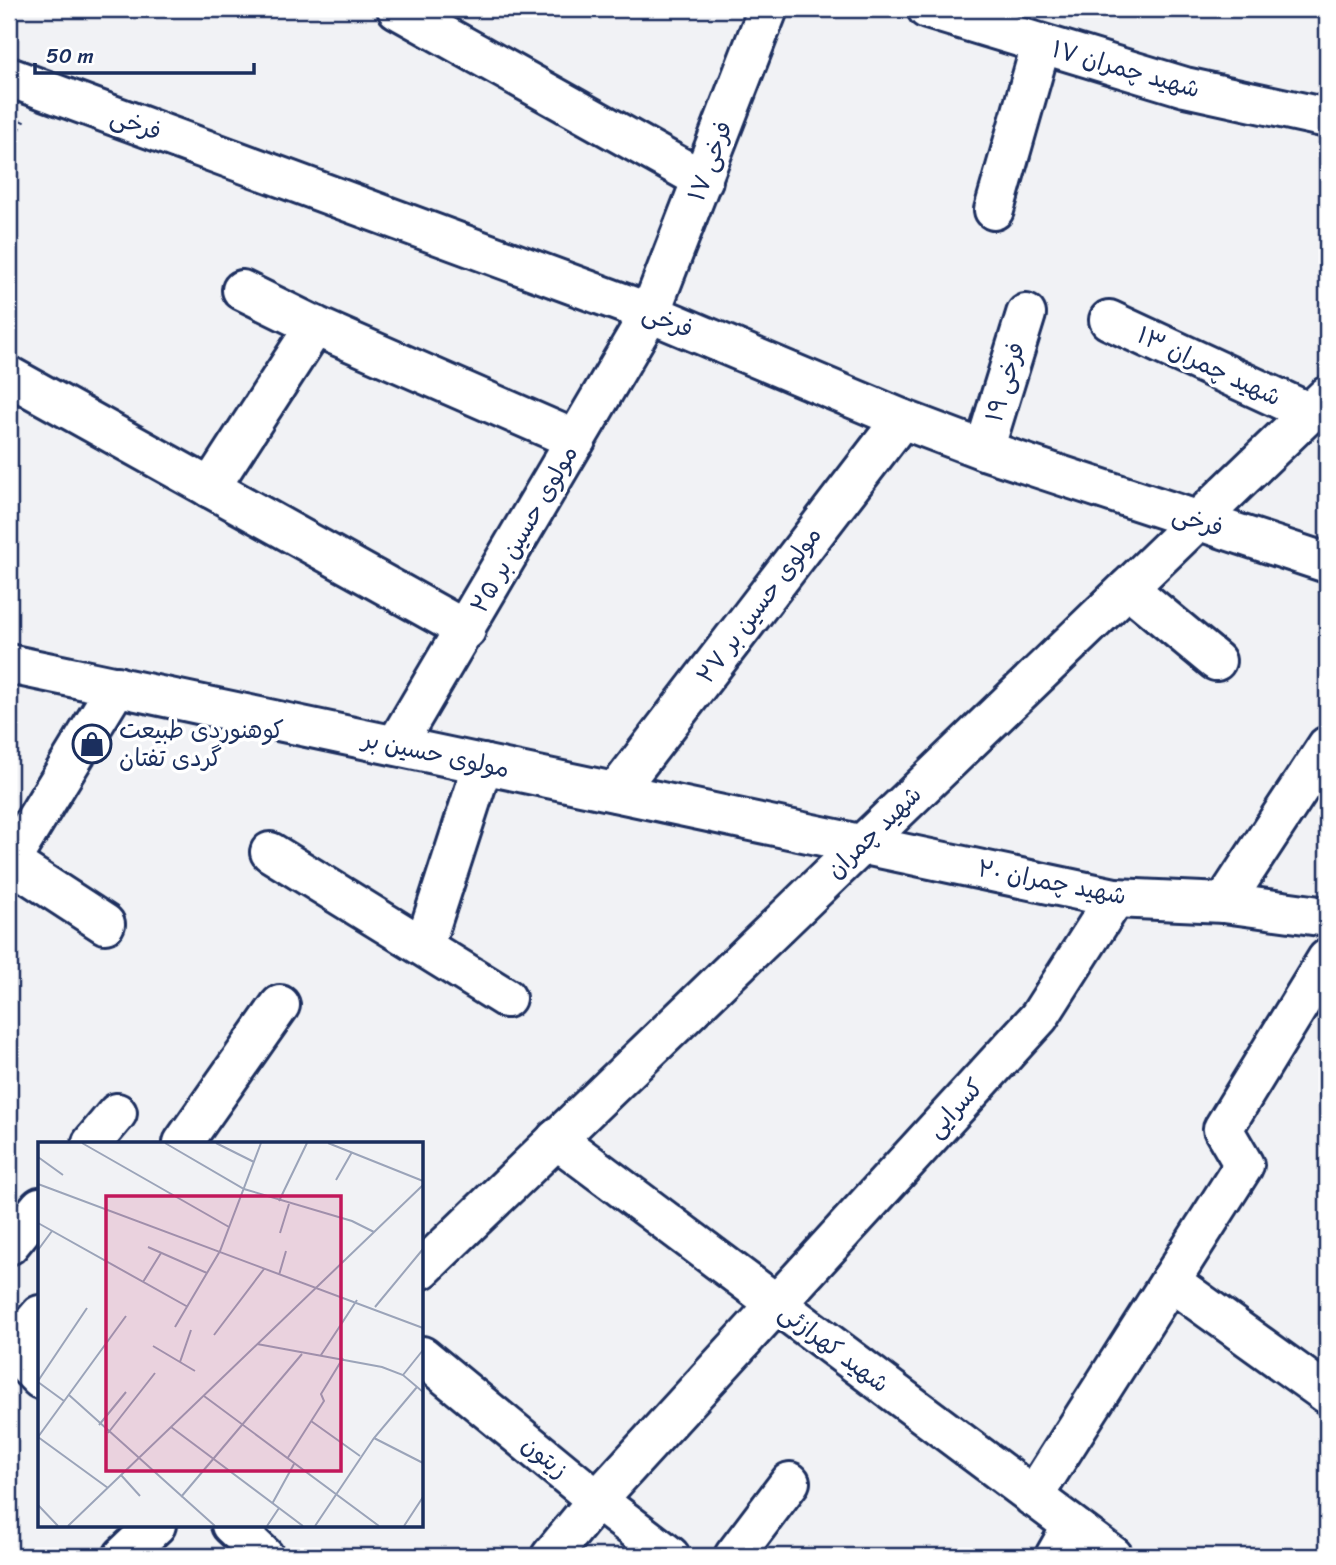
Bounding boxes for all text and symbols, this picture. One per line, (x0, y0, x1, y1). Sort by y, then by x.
street label: شهید چمران ۱۷ (1047, 28, 1205, 110)
scale bar (35, 32, 254, 76)
text: 50 m (46, 37, 94, 75)
street label: فرخی (105, 95, 167, 153)
street label: فرخی ۱۷ (675, 114, 745, 208)
street label: فرخی (636, 292, 700, 350)
street label: شهید چمران ۱۳ (1130, 314, 1288, 418)
street label: فرخی ۱۹ (973, 337, 1037, 427)
street label: مولوی حسین بر ۲۵ (459, 437, 589, 621)
street label: فرخی (1167, 493, 1229, 549)
street label: مولوی حسین بر ۲۷ (685, 517, 833, 693)
place label: کوهنوردی طبیعت گردی تفتان (119, 709, 284, 779)
street label: مولوی حسین بر (356, 717, 514, 790)
shop icon: کوهنوردی طبیعت گردی تفتان (71, 723, 113, 765)
street label: شهید چمران (816, 775, 932, 889)
street label: شهید چمران ۲۰ (974, 847, 1130, 917)
street label: کسرایی (916, 1068, 994, 1148)
inset map (38, 1142, 424, 1526)
street label: شهید کهرازئی (770, 1292, 898, 1404)
street label: زیتون (512, 1425, 578, 1489)

